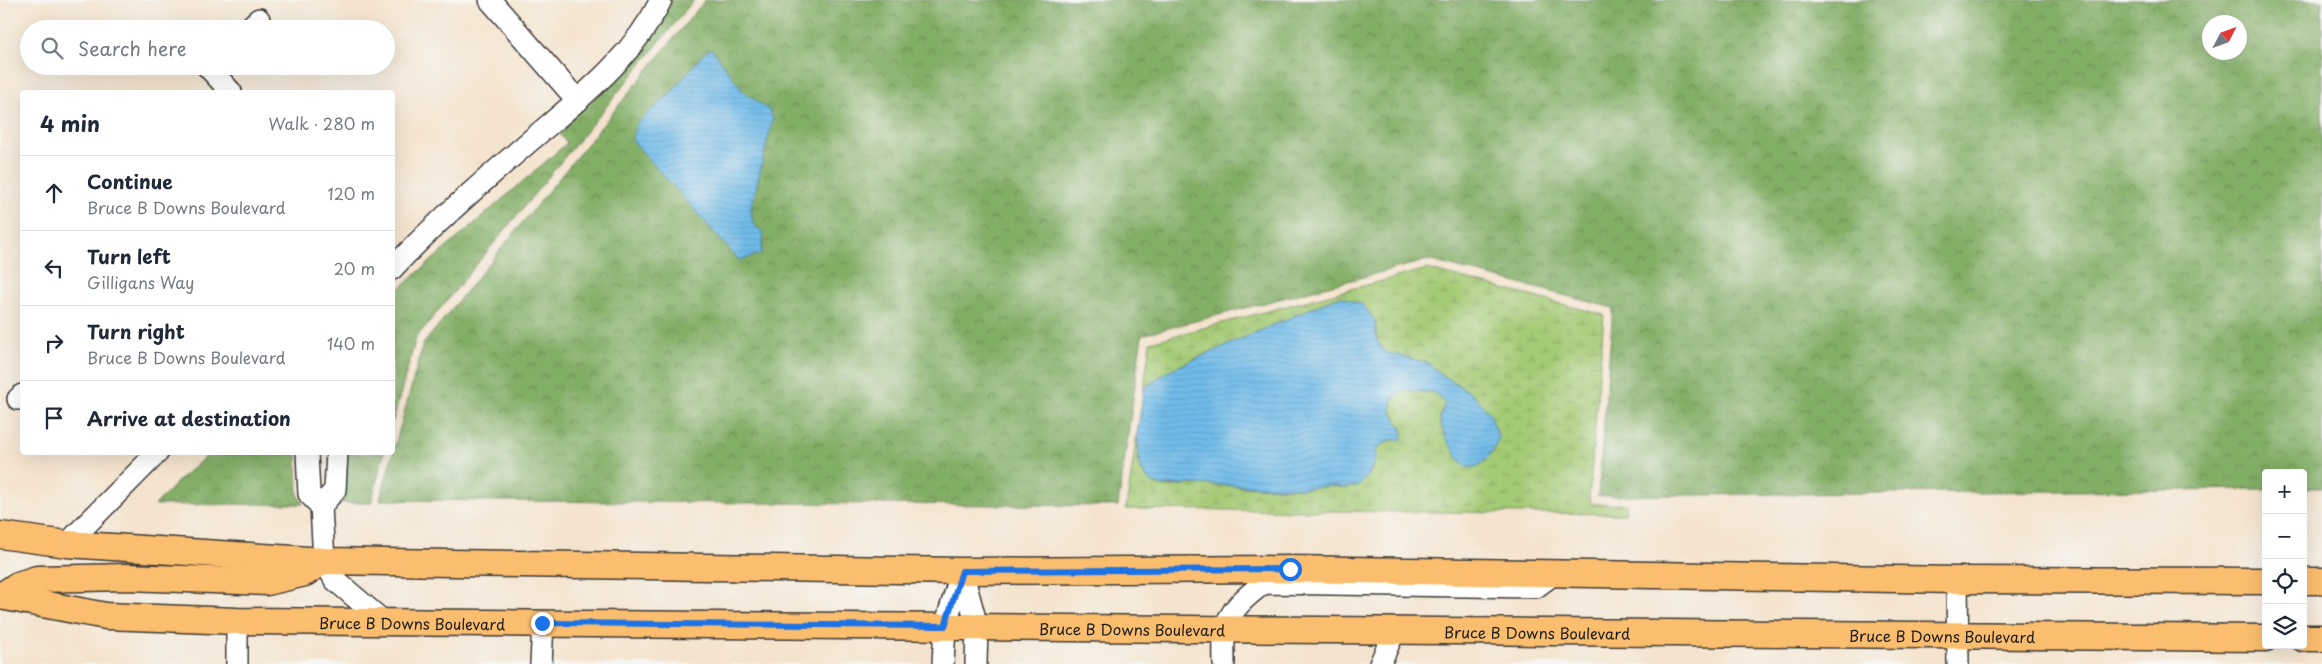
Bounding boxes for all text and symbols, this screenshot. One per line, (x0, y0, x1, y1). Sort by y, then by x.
north arrow (2202, 15, 2247, 60)
search box (20, 20, 395, 75)
icon: search (38, 34, 66, 62)
text: Search here (78, 34, 187, 62)
text: 4 min (40, 107, 100, 139)
text: Walk · 280 m (268, 111, 375, 135)
text: Continue (87, 167, 173, 195)
icon: ahead (40, 179, 68, 207)
text: 120 m (328, 181, 375, 205)
text: Bruce B Downs Boulevard (87, 195, 286, 219)
text: Turn left (87, 242, 171, 270)
icon: left (40, 254, 68, 282)
text: 20 m (334, 256, 375, 280)
text: Gilligans Way (87, 270, 194, 294)
text: Turn right (87, 317, 185, 345)
icon: right (40, 329, 68, 357)
text: 140 m (327, 331, 375, 355)
text: Bruce B Downs Boulevard (87, 345, 286, 369)
icon: arrive (40, 404, 68, 432)
text: Arrive at destination (87, 404, 291, 432)
map controls (2262, 469, 2307, 649)
button: + (2262, 469, 2307, 514)
button: − (2262, 514, 2307, 559)
route start (1279, 558, 1302, 581)
button: locate (2262, 559, 2307, 604)
button: layers (2262, 604, 2307, 649)
street label: Bruce B Downs Boulevard (319, 610, 505, 635)
route end (531, 612, 554, 635)
street label: Bruce B Downs Boulevard (1039, 616, 1225, 641)
street label: Bruce B Downs Boulevard (1444, 620, 1630, 644)
street label: Bruce B Downs Boulevard (1849, 623, 2035, 648)

